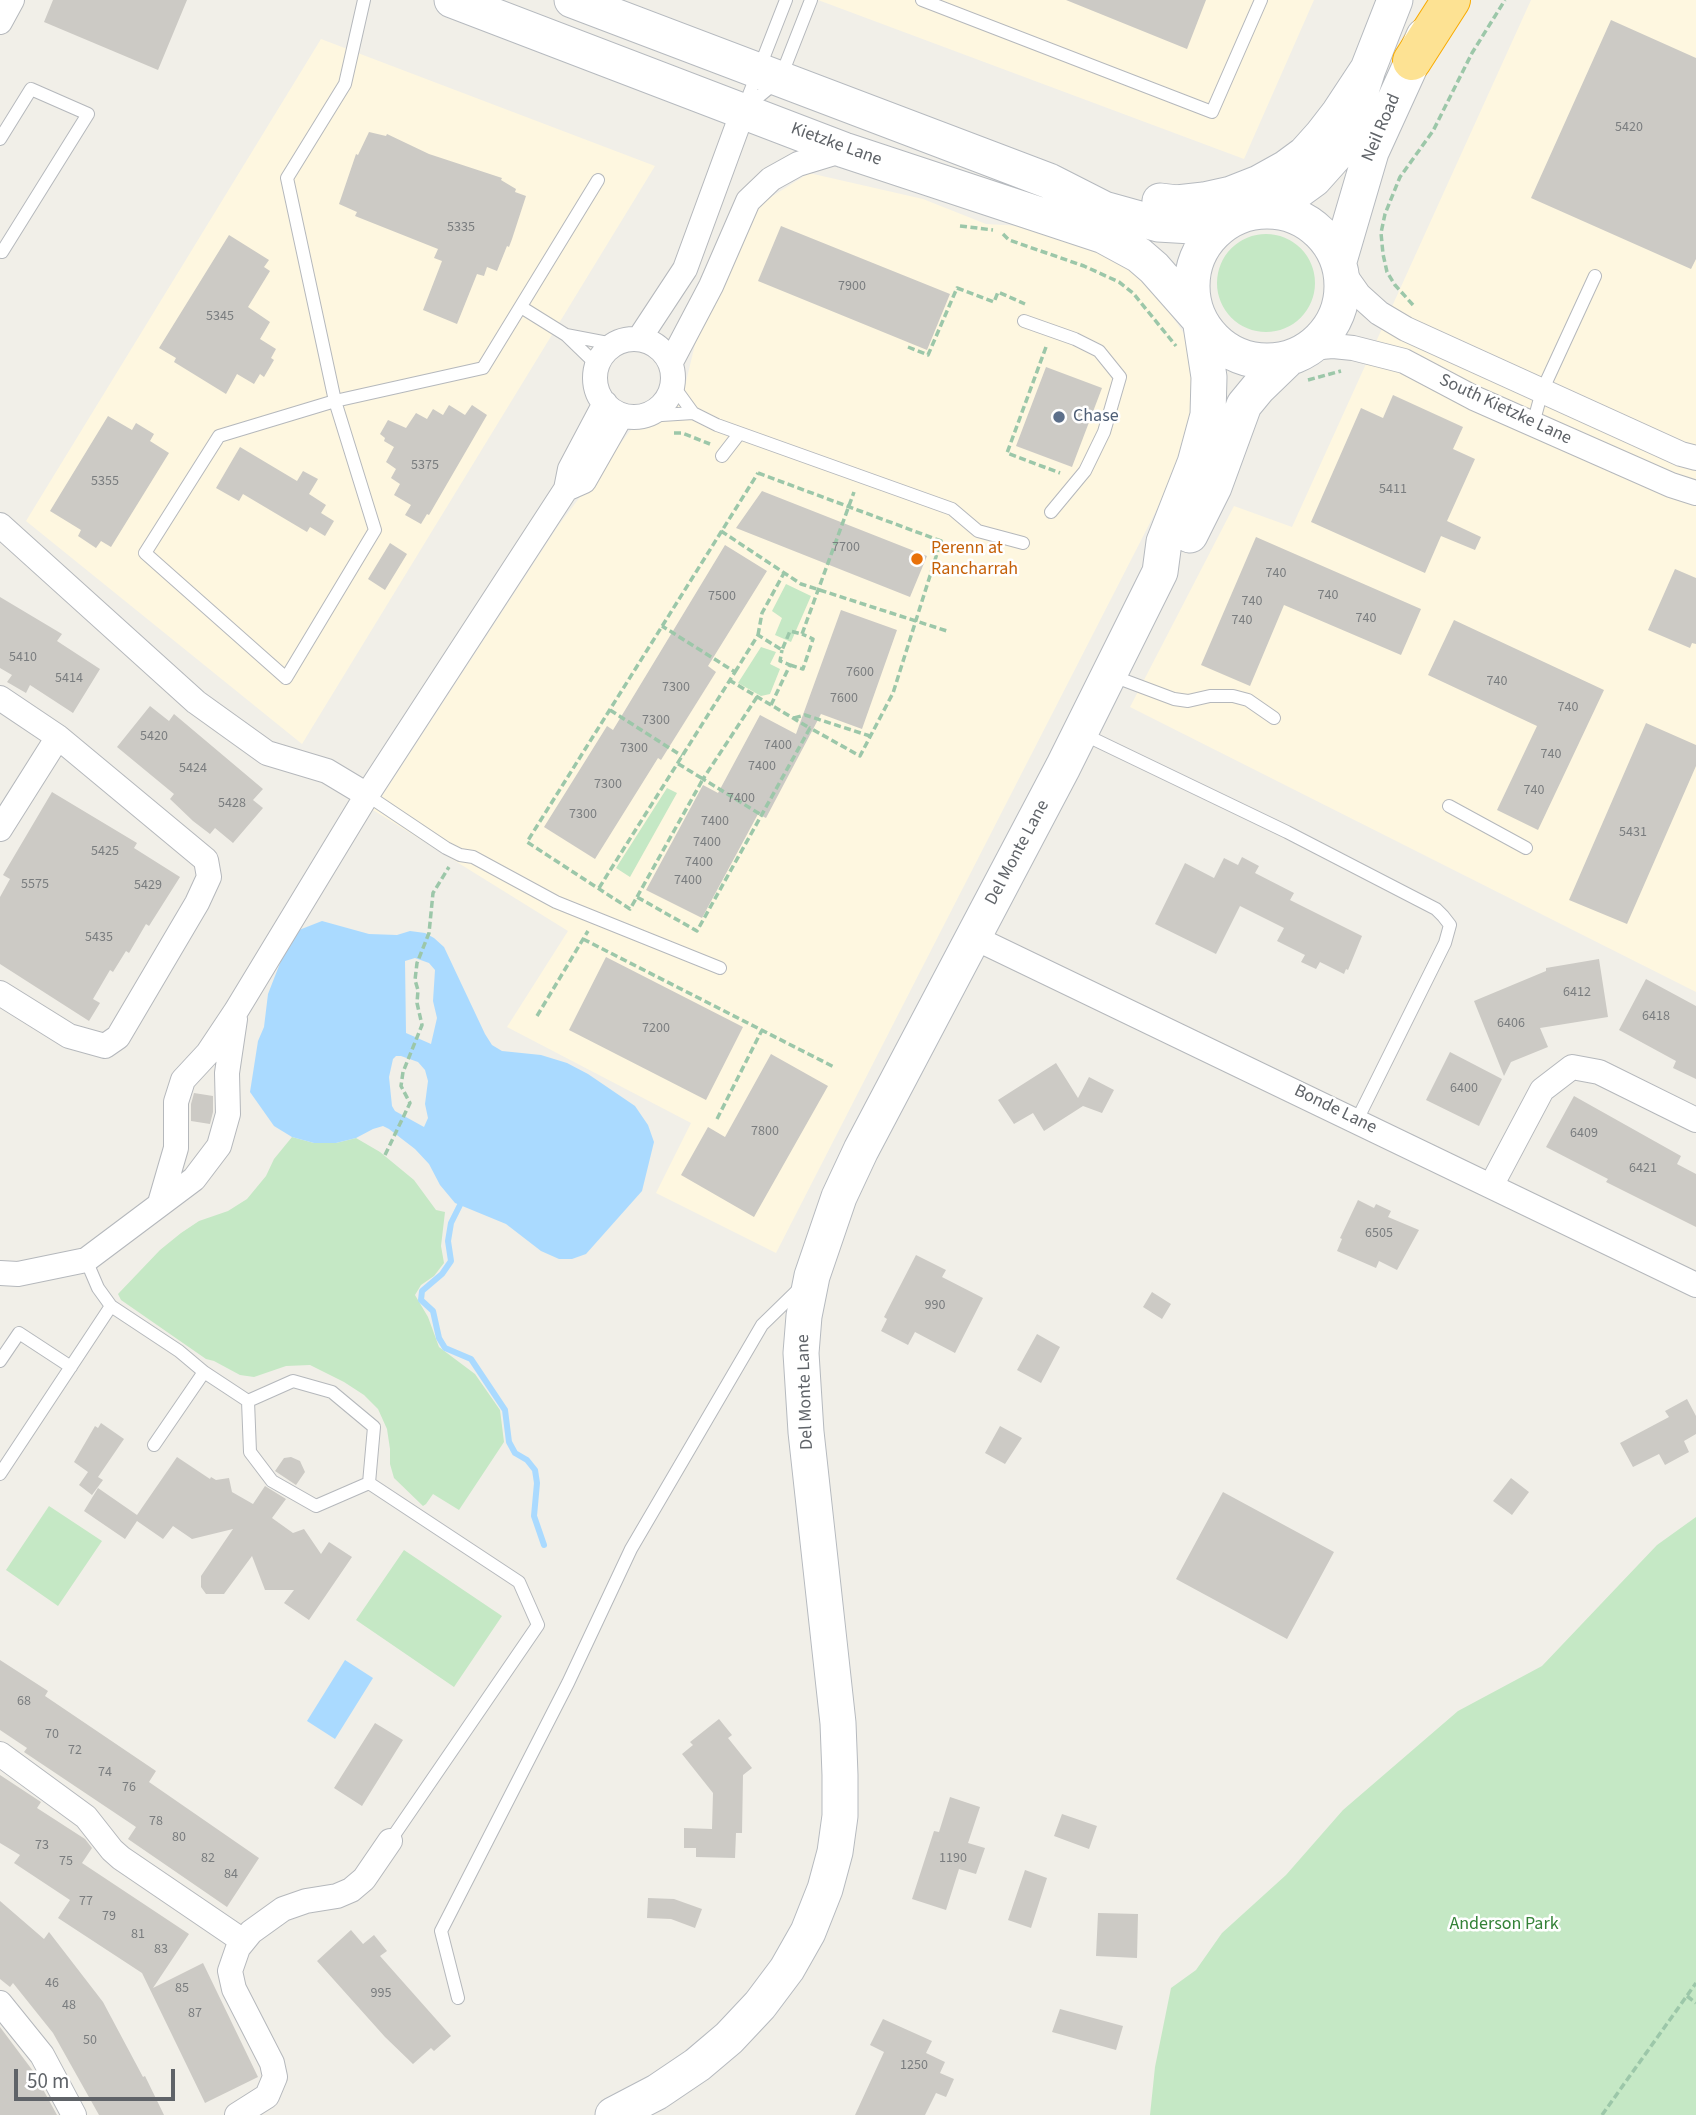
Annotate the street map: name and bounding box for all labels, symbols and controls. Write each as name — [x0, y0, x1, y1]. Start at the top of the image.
street label: Neil Road — [1358, 91, 1406, 165]
street label: Kietzke Lane — [788, 119, 884, 171]
house number: 5420 — [1615, 120, 1643, 136]
house number: 5335 — [447, 220, 475, 236]
house number: 7900 — [838, 279, 866, 295]
house number: 5345 — [206, 309, 234, 325]
street label: South Kietzke Lane — [1435, 370, 1575, 450]
place label: Chase — [1073, 406, 1119, 428]
marker: Chase — [1051, 409, 1067, 425]
house number: 5375 — [411, 458, 439, 474]
house number: 5355 — [91, 474, 119, 490]
house number: 5411 — [1379, 482, 1407, 498]
place label: Perenn at Rancharrah — [931, 538, 1018, 580]
house number: 7700 — [832, 540, 860, 556]
marker: Perenn at Rancharrah — [909, 551, 925, 567]
house number: 740 — [1266, 566, 1286, 582]
house number: 740 — [1318, 588, 1338, 604]
house number: 7500 — [708, 589, 736, 605]
house number: 740 — [1242, 594, 1262, 610]
house number: 740 — [1356, 611, 1376, 627]
house number: 740 — [1232, 613, 1252, 629]
house number: 5410 — [9, 650, 37, 666]
house number: 7600 — [846, 665, 874, 681]
house number: 5414 — [55, 671, 83, 687]
house number: 740 — [1487, 674, 1507, 690]
house number: 7300 — [662, 680, 690, 696]
house number: 7600 — [830, 691, 858, 707]
house number: 740 — [1558, 700, 1578, 716]
house number: 7300 — [642, 713, 670, 729]
house number: 5420 — [140, 729, 168, 745]
house number: 7400 — [764, 738, 792, 754]
house number: 7300 — [620, 741, 648, 757]
house number: 740 — [1541, 747, 1561, 763]
house number: 7400 — [748, 759, 776, 775]
house number: 5424 — [179, 761, 207, 777]
house number: 7300 — [594, 777, 622, 793]
house number: 740 — [1524, 783, 1544, 799]
house number: 7400 — [727, 791, 755, 807]
house number: 5428 — [218, 796, 246, 812]
street label: Del Monte Lane — [981, 797, 1055, 909]
house number: 7300 — [569, 807, 597, 823]
house number: 7400 — [701, 814, 729, 830]
house number: 5431 — [1619, 825, 1647, 841]
house number: 7400 — [693, 835, 721, 851]
house number: 5425 — [91, 844, 119, 860]
house number: 7400 — [685, 855, 713, 871]
house number: 7400 — [674, 873, 702, 889]
house number: 5575 — [21, 877, 49, 893]
house number: 5429 — [134, 878, 162, 894]
house number: 5435 — [85, 930, 113, 946]
house number: 6412 — [1563, 985, 1591, 1001]
house number: 6418 — [1642, 1009, 1670, 1025]
house number: 6406 — [1497, 1016, 1525, 1032]
house number: 7200 — [642, 1021, 670, 1037]
street label: Bonde Lane — [1290, 1081, 1380, 1139]
house number: 6400 — [1450, 1081, 1478, 1097]
house number: 7800 — [751, 1124, 779, 1140]
house number: 6409 — [1570, 1126, 1598, 1142]
house number: 6421 — [1629, 1161, 1657, 1177]
house number: 6505 — [1365, 1226, 1393, 1242]
house number: 990 — [925, 1298, 945, 1314]
street label: Del Monte Lane — [793, 1334, 819, 1450]
house number: 68 — [17, 1694, 31, 1710]
house number: 70 — [45, 1727, 59, 1743]
house number: 72 — [68, 1743, 82, 1759]
house number: 74 — [98, 1765, 112, 1781]
house number: 76 — [122, 1780, 136, 1796]
house number: 78 — [149, 1814, 163, 1830]
house number: 80 — [172, 1830, 186, 1846]
house number: 73 — [35, 1838, 49, 1854]
house number: 82 — [201, 1851, 215, 1867]
house number: 1190 — [939, 1851, 967, 1867]
house number: 75 — [59, 1854, 73, 1870]
house number: 84 — [224, 1867, 238, 1883]
house number: 77 — [79, 1894, 93, 1910]
house number: 79 — [102, 1909, 116, 1925]
park label: Anderson Park — [1449, 1914, 1559, 1936]
house number: 81 — [131, 1927, 145, 1943]
house number: 83 — [154, 1942, 168, 1958]
house number: 46 — [45, 1976, 59, 1992]
house number: 85 — [175, 1981, 189, 1997]
house number: 995 — [371, 1986, 391, 2002]
house number: 48 — [62, 1998, 76, 2014]
house number: 87 — [188, 2006, 202, 2022]
house number: 50 — [83, 2033, 97, 2049]
scale bar — [18, 2056, 178, 2100]
house number: 1250 — [900, 2058, 928, 2074]
text: 50 m — [27, 2066, 69, 2096]

